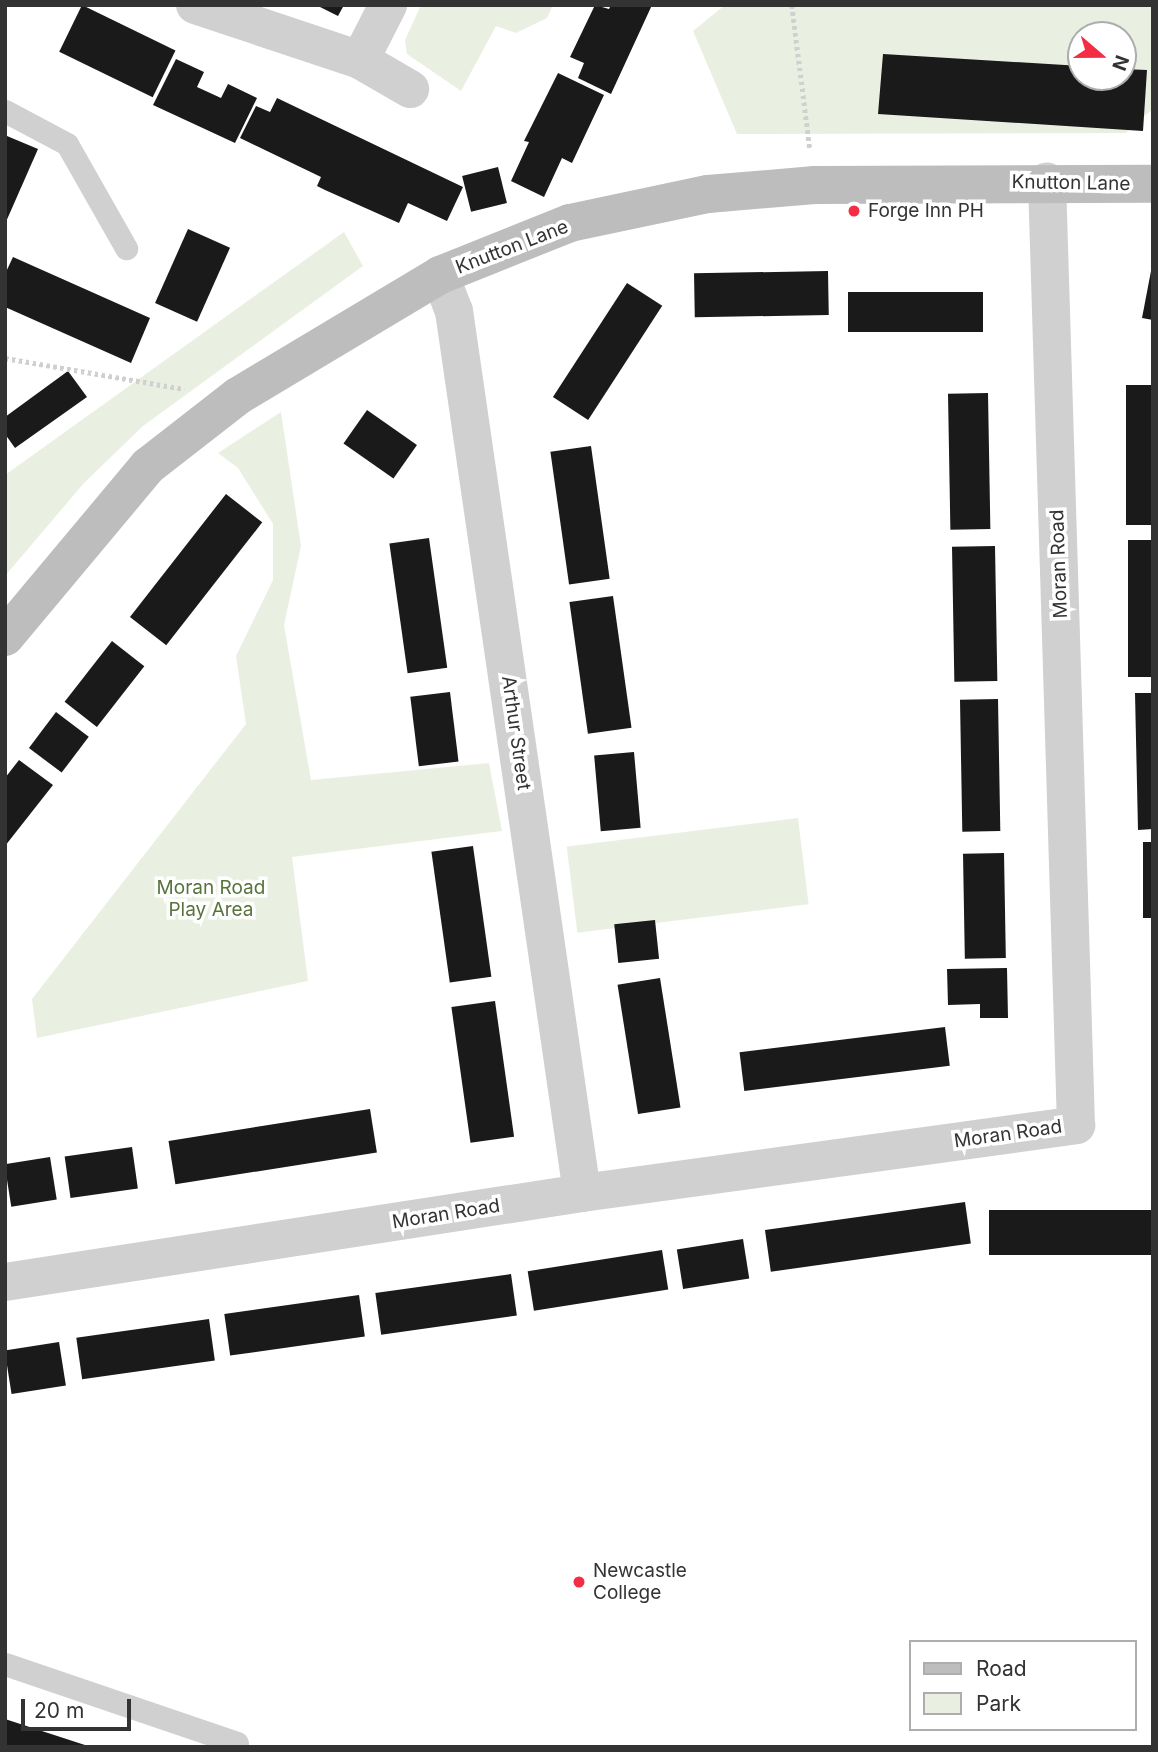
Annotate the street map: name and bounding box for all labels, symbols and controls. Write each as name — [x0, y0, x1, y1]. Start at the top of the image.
north arrow — [1067, 21, 1137, 91]
text: N — [1107, 52, 1134, 73]
street label: Knutton Lane — [1011, 171, 1131, 195]
place label: Forge Inn PH — [868, 200, 984, 222]
marker: Forge Inn PH — [846, 203, 862, 219]
street label: Knutton Lane — [453, 215, 571, 279]
street label: Moran Road — [1046, 509, 1072, 619]
street label: Arthur Street — [497, 674, 535, 792]
park label: Moran Road Play Area — [157, 877, 265, 921]
street label: Moran Road — [953, 1115, 1063, 1153]
street label: Moran Road — [390, 1194, 502, 1234]
place label: Newcastle College — [593, 1560, 687, 1604]
marker: Newcastle College — [571, 1574, 587, 1590]
legend — [909, 1640, 1137, 1731]
text: Road — [976, 1656, 1027, 1681]
scale bar — [24, 1686, 135, 1730]
text: Park — [976, 1691, 1021, 1716]
text: 20 m — [34, 1698, 84, 1723]

